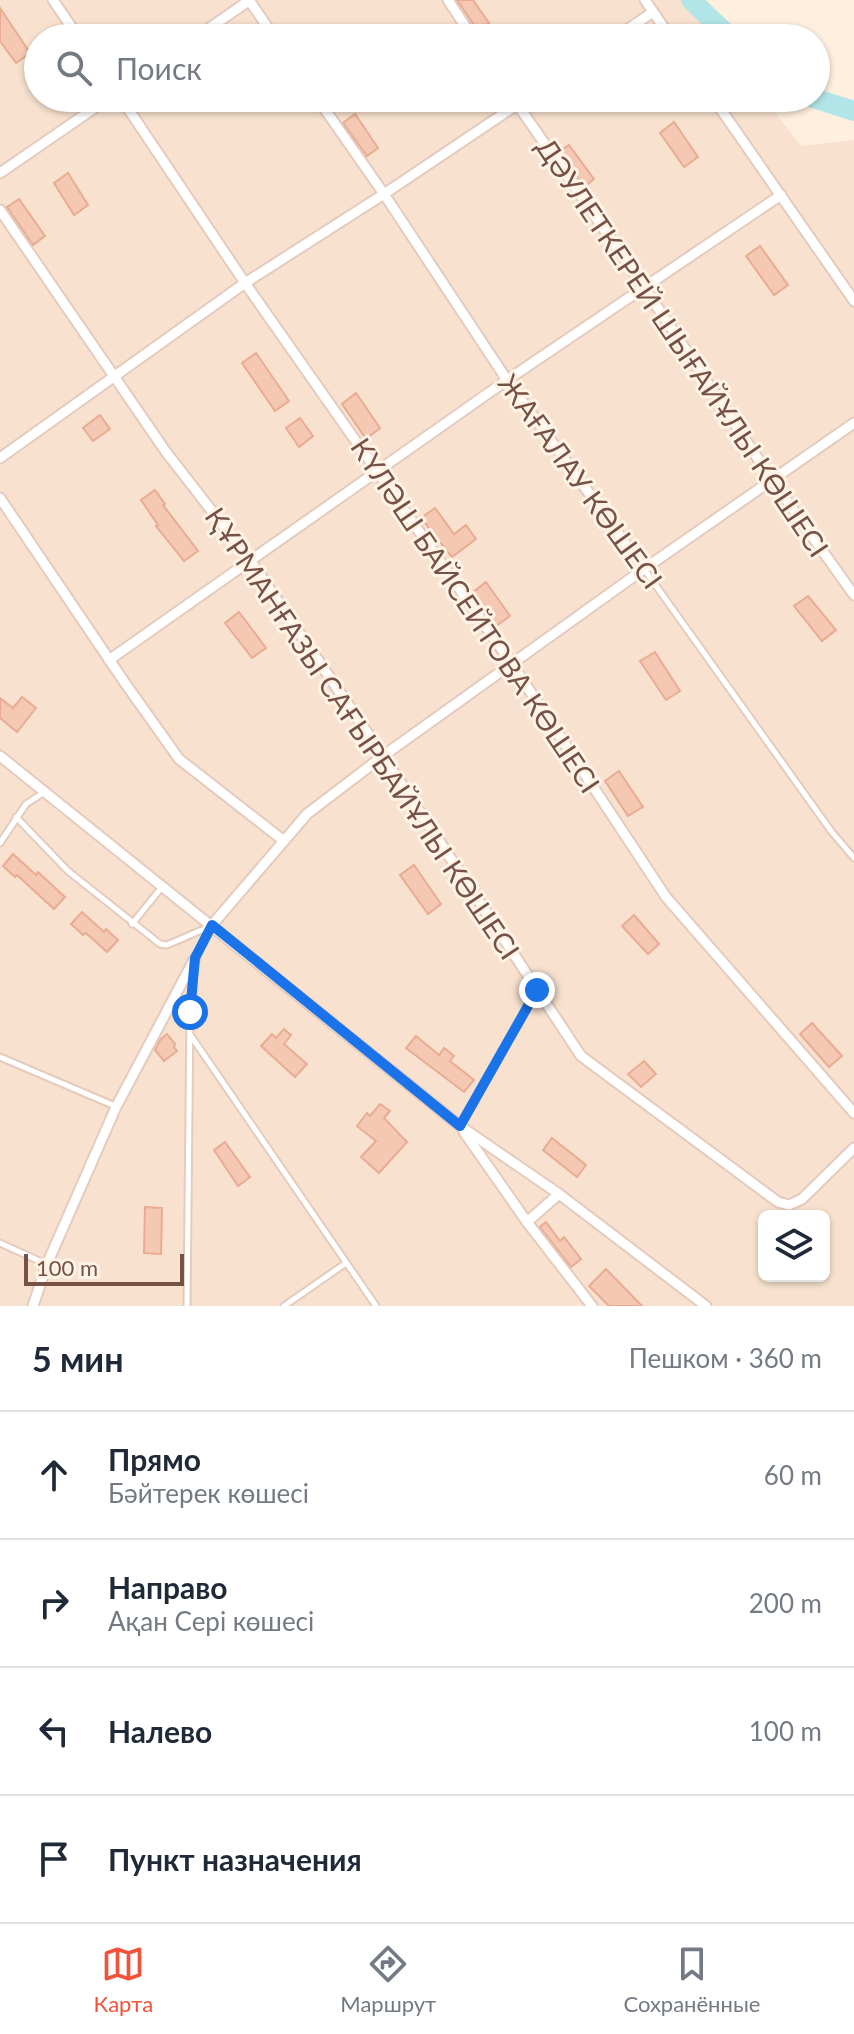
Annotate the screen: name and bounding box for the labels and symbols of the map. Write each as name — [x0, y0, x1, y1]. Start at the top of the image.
street label: ДӘУЛЕТКЕРЕЙ ШЫҒАЙҰЛЫ КӨШЕСІ — [530, 131, 836, 563]
street label: ЖАҒАЛАУ КӨШЕСІ — [492, 367, 670, 595]
street label: КҮЛӘШ БАЙСЕЙТОВА КӨШЕСІ — [344, 431, 608, 799]
street label: ҚҰРМАНҒАЗЫ САҒЫРБАЙҰЛЫ КӨШЕСІ — [199, 501, 527, 965]
route end — [519, 972, 555, 1008]
route start — [172, 994, 208, 1030]
scale bar — [24, 1250, 184, 1286]

